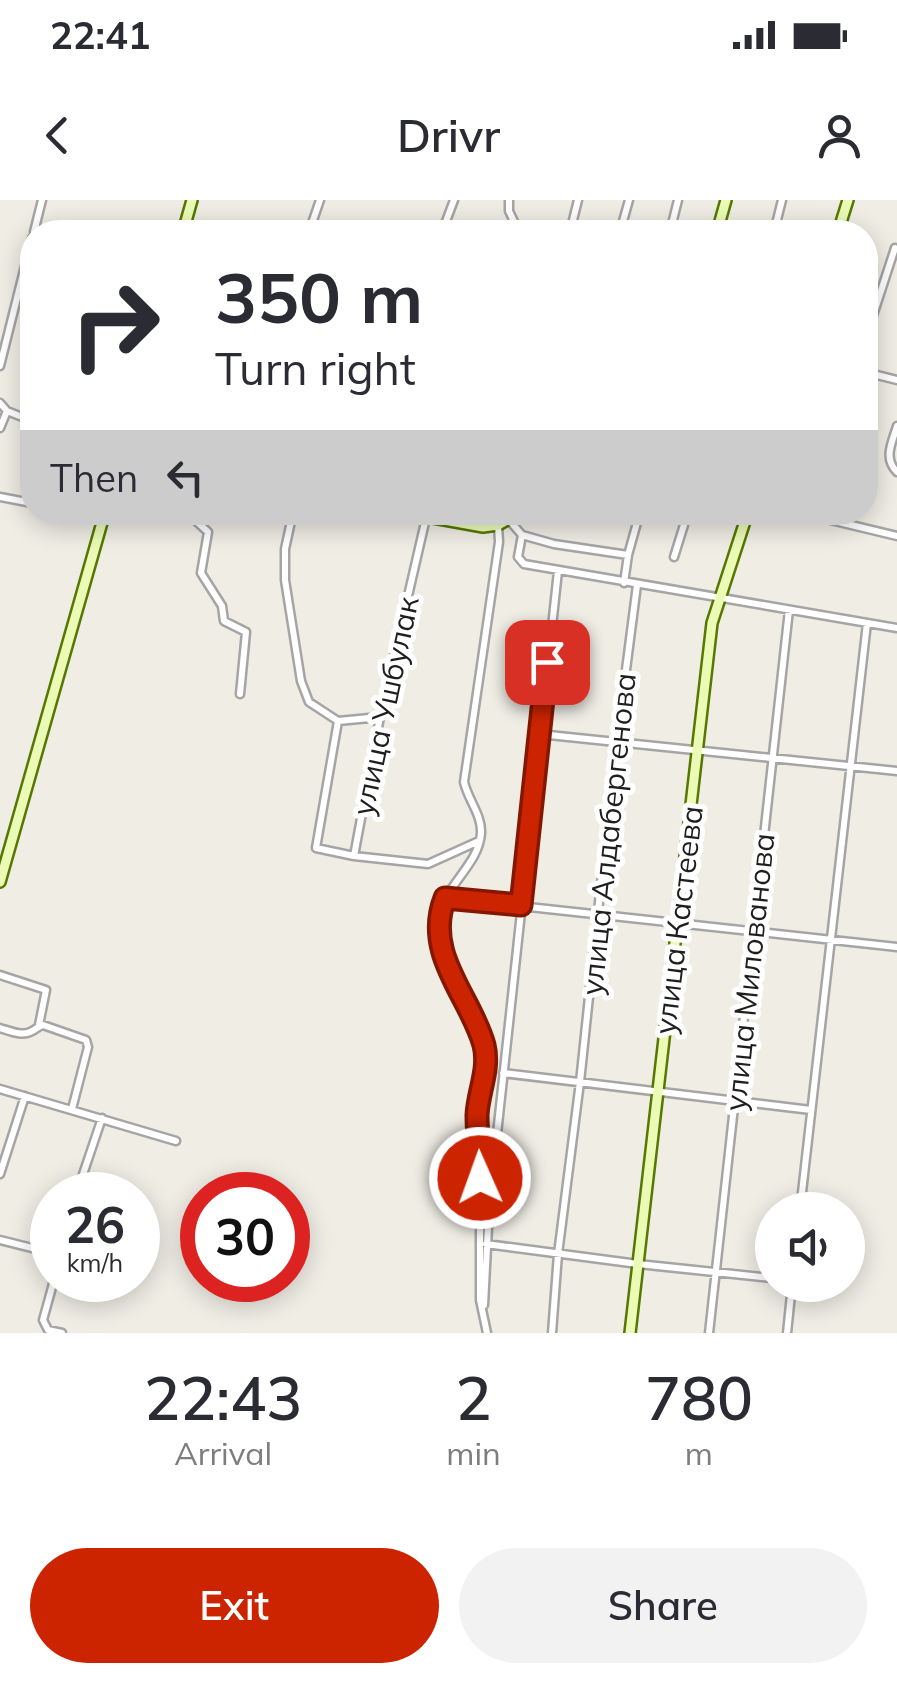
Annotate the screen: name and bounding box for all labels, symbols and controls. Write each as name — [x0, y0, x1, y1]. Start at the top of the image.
text: 22:41 — [50, 11, 151, 59]
text: Drivr — [397, 107, 500, 163]
icon: back — [30, 108, 85, 163]
icon: person — [812, 108, 867, 163]
text: 350 m — [215, 253, 423, 341]
icon: right — [50, 260, 180, 390]
text: Turn right — [215, 340, 416, 396]
icon: left — [158, 450, 213, 505]
text: Then — [50, 454, 138, 502]
street label: улица Ушбулак — [343, 592, 427, 819]
pin — [505, 620, 590, 705]
icon: arrive — [520, 635, 575, 690]
street label: улица Алдабергенова — [572, 671, 644, 997]
street label: улица Кастеева — [645, 803, 711, 1037]
street label: улица Милованова — [716, 831, 782, 1113]
position arrow — [428, 1126, 532, 1230]
speed limit sign: 30 — [180, 1172, 310, 1302]
map controls — [755, 1192, 865, 1302]
button: sound — [755, 1192, 865, 1302]
text: 26 — [65, 1193, 125, 1256]
text: km/h — [67, 1247, 123, 1278]
text: 22:43 — [144, 1360, 302, 1435]
text: 2 — [456, 1360, 492, 1435]
text: 780 — [645, 1360, 753, 1435]
text: Arrival — [174, 1433, 272, 1473]
text: min — [446, 1433, 501, 1473]
text: m — [685, 1433, 713, 1473]
button: Exit — [30, 1548, 439, 1663]
button: Share — [459, 1548, 867, 1663]

